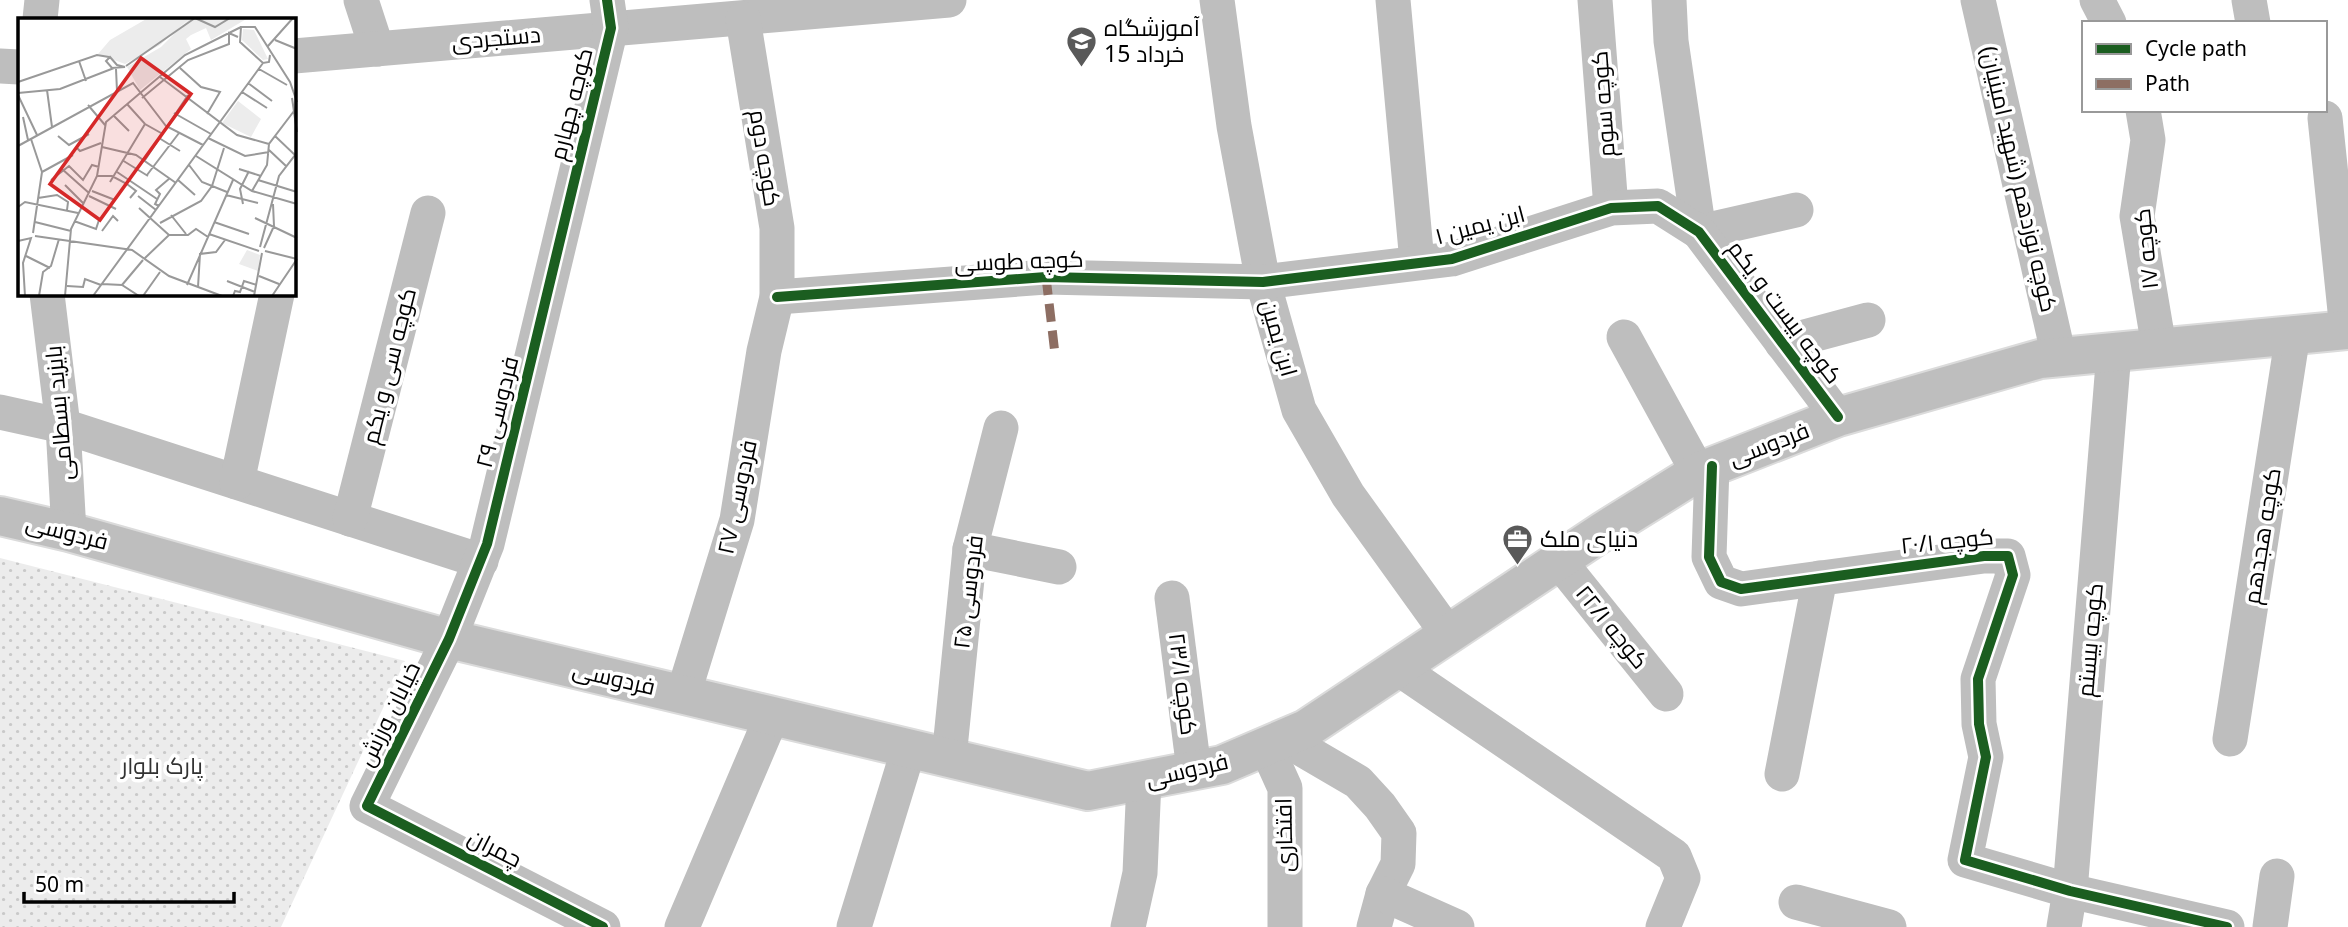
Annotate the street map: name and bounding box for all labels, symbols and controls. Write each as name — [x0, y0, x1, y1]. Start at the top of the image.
place label: آموزشگاه 15 خرداد — [1104, 11, 1200, 69]
street label: دستجردی — [450, 17, 542, 57]
inset map — [18, 18, 296, 296]
legend — [2082, 21, 2327, 112]
school or university icon: آموزشگاه 15 خرداد — [1064, 24, 1098, 68]
text: Cycle path — [2145, 34, 2247, 62]
street label: کوچه نوزدهم (شهید امینیان) — [1973, 43, 2066, 315]
street label: کوچه چهارم — [541, 44, 600, 164]
street label: کوچه سوم — [1582, 50, 1623, 158]
text: Path — [2145, 69, 2190, 97]
street label: کوچه دوم — [742, 107, 789, 209]
street label: ابن یمین ۱ — [1431, 197, 1528, 251]
street label: ۱۷ کوچه — [2125, 207, 2165, 291]
street label: کوچه بیست و یکم — [1720, 233, 1850, 390]
street label: کوچه طوسی — [954, 242, 1084, 278]
street label: کوچه سی و یکم — [353, 284, 424, 447]
street label: ابن یمین — [1254, 295, 1306, 380]
street label: بایزید بسطامی — [36, 344, 80, 482]
street label: فردوسی ۲۹ — [467, 353, 525, 471]
street label: فردوسی — [1724, 413, 1814, 473]
street label: فردوسی ۲۷ — [708, 437, 764, 557]
street label: کوچه هجدهم — [2234, 465, 2289, 606]
street label: فردوسی — [23, 505, 112, 557]
street label: کوچه ۲۰/۱ — [1899, 519, 1995, 561]
office icon: دنیای ملک — [1500, 522, 1534, 566]
place label: دنیای ملک — [1540, 522, 1638, 554]
street label: فردوسی ۲۵ — [944, 533, 990, 651]
street label: کوچه ۲۲/۱ — [1569, 578, 1657, 675]
street label: کوچه بیستم — [2068, 582, 2111, 698]
street label: کوچه ۲۳/۱ — [1162, 631, 1206, 737]
street label: فردوسی — [570, 652, 659, 702]
street label: خیابان ورزش — [349, 656, 427, 771]
street label: فردوسی — [1142, 744, 1231, 794]
park label: پارک بلوار — [119, 749, 203, 781]
street label: افتخاری — [1266, 798, 1300, 872]
street label: چمران — [463, 820, 528, 874]
scale bar — [24, 860, 234, 904]
text: 50 m — [35, 870, 84, 898]

